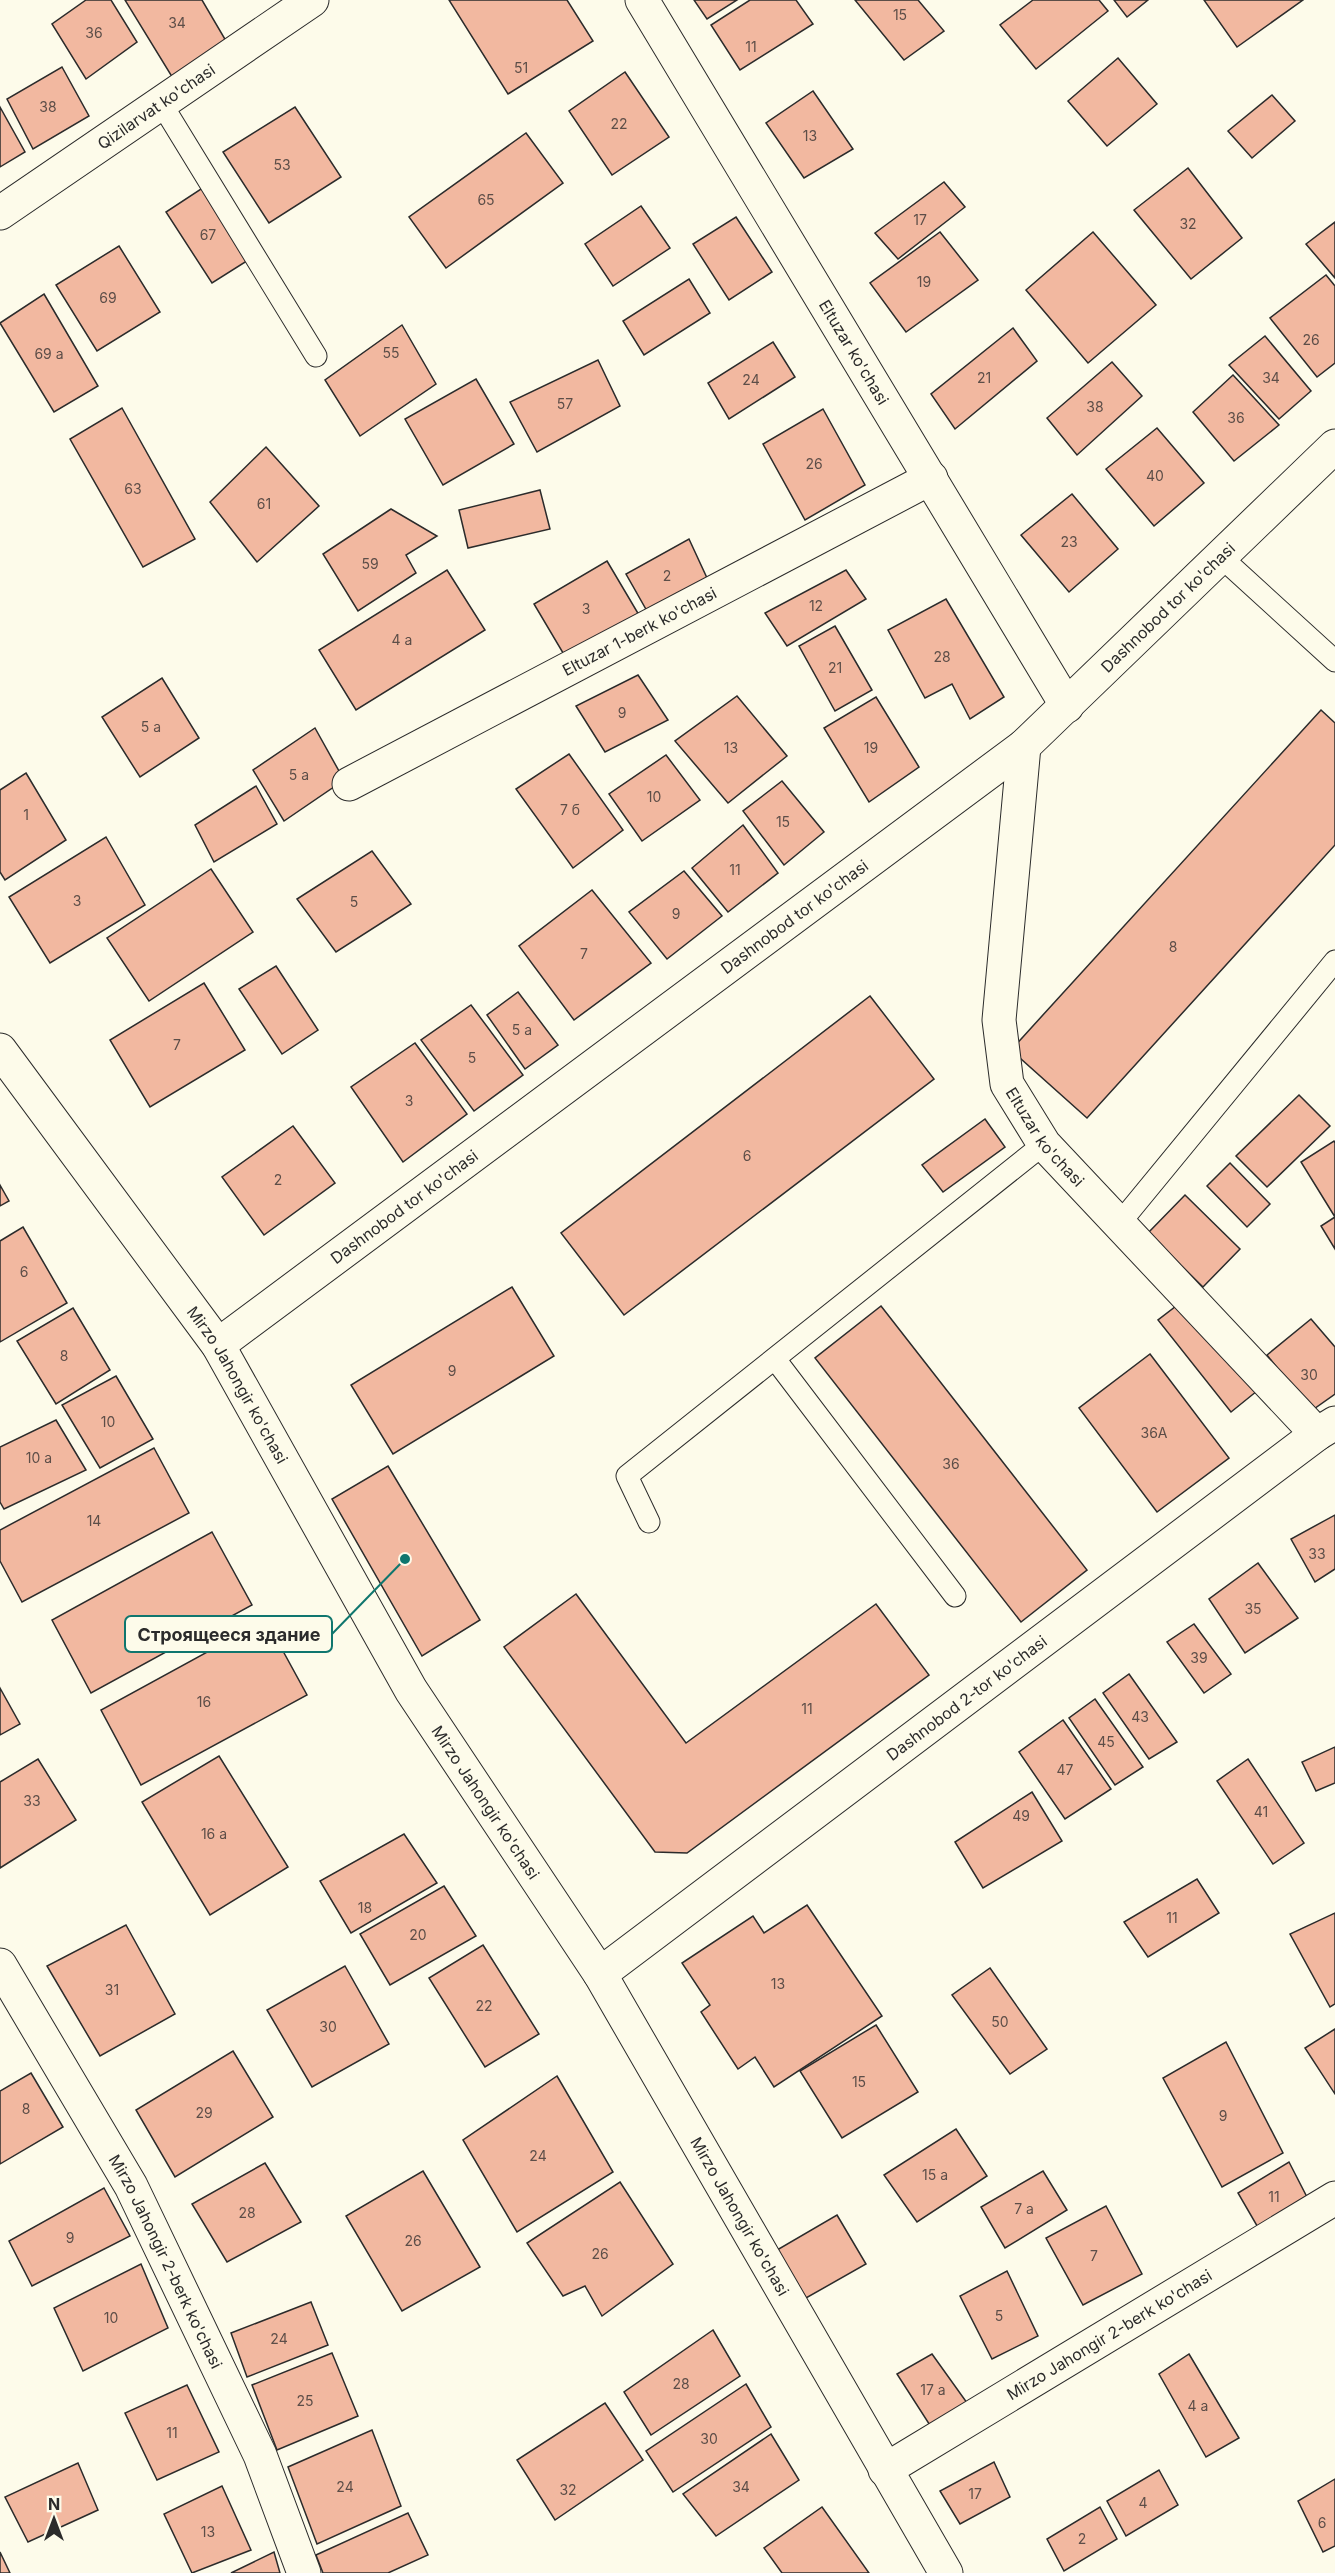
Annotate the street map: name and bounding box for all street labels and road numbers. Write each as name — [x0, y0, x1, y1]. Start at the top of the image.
street label: Qizilarvat ko'chasi — [94, 59, 219, 154]
street label: Eltuzar ko'chasi — [815, 296, 893, 408]
street label: Dashnobod tor ko'chasi — [1097, 538, 1239, 677]
street label: Eltuzar 1-berk ko'chasi — [559, 583, 720, 680]
street label: Dashnobod tor ko'chasi — [717, 855, 872, 978]
street label: Eltuzar ko'chasi — [1002, 1084, 1089, 1190]
street label: Dashnobod tor ko'chasi — [327, 1145, 482, 1268]
street label: Mirzo Jahongir ko'chasi — [183, 1302, 292, 1467]
street label: Dashnobod 2-tor ko'chasi — [882, 1631, 1051, 1765]
street label: Mirzo Jahongir ko'chasi — [427, 1722, 544, 1883]
street label: Mirzo Jahongir ko'chasi — [686, 2133, 794, 2299]
street label: Mirzo Jahongir 2-berk ko'chasi — [105, 2151, 227, 2372]
street label: Mirzo Jahongir 2-berk ko'chasi — [1003, 2265, 1215, 2404]

